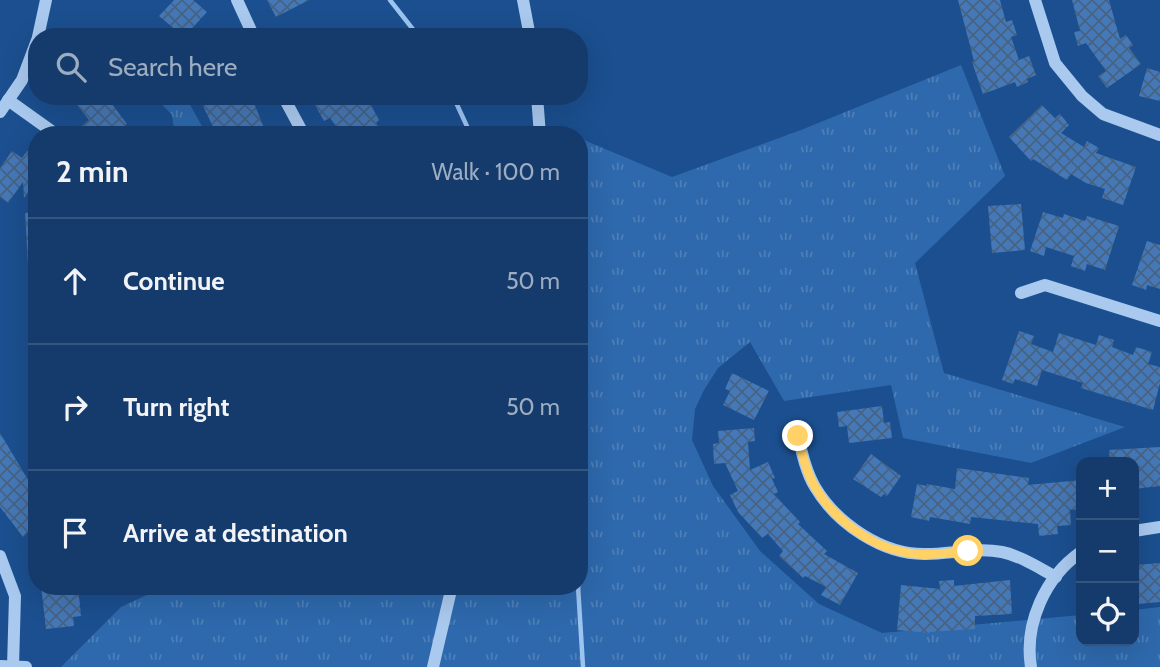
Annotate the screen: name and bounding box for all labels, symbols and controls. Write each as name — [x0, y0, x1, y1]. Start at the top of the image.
search box — [28, 28, 588, 105]
icon: search — [52, 48, 90, 86]
text: Search here — [108, 51, 237, 83]
text: 2 min — [56, 153, 128, 190]
text: Walk · 100 m — [432, 158, 560, 186]
icon: ahead — [56, 262, 94, 300]
text: Continue — [123, 265, 225, 297]
text: 50 m — [506, 267, 560, 295]
icon: right — [56, 388, 94, 426]
text: Turn right — [123, 391, 229, 423]
text: 50 m — [506, 393, 560, 421]
route end — [782, 420, 813, 451]
map controls — [1076, 457, 1139, 646]
button: + — [1076, 457, 1139, 520]
icon: arrive — [56, 514, 94, 552]
text: Arrive at destination — [123, 517, 348, 549]
button: − — [1076, 520, 1139, 583]
route start — [952, 535, 983, 566]
button: locate — [1076, 583, 1139, 646]

